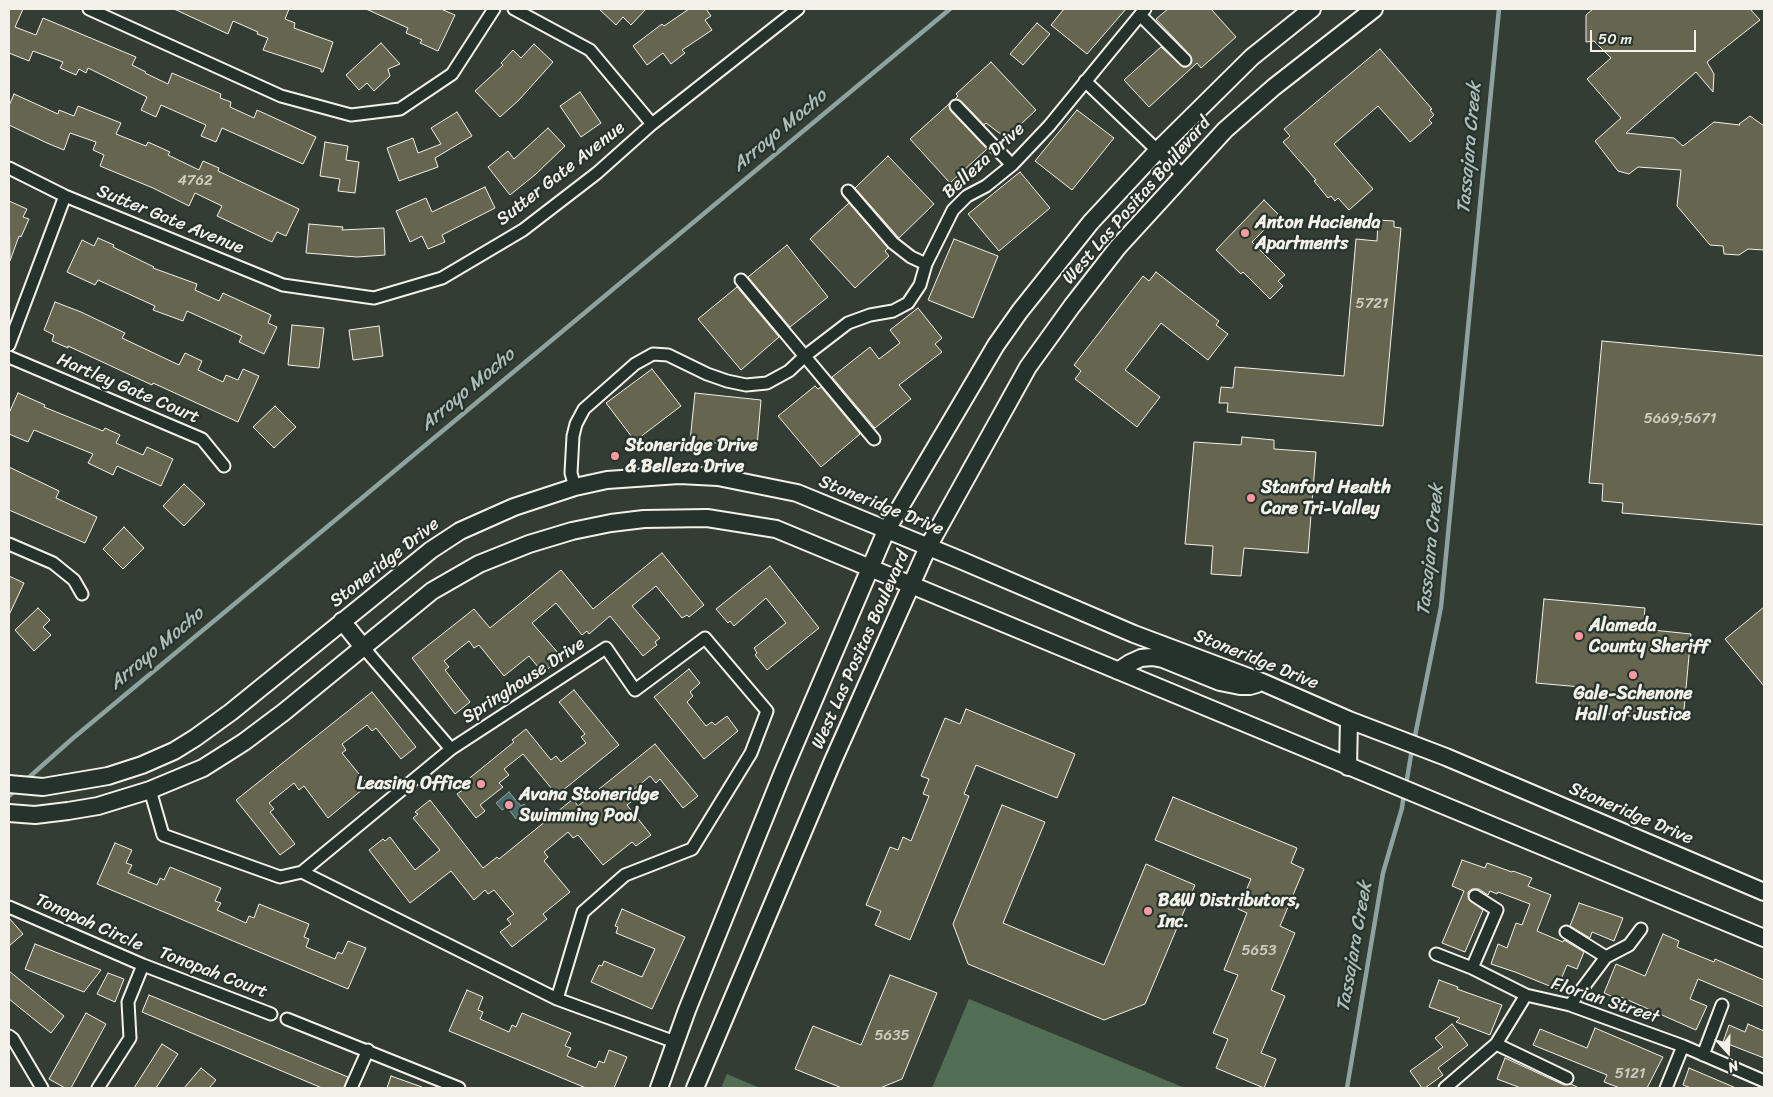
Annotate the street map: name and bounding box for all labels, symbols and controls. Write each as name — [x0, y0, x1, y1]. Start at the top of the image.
scale bar — [1593, 20, 1699, 52]
text: 50 m — [1598, 26, 1632, 52]
water label: Tassajara Creek — [1453, 81, 1487, 215]
water label: Arroyo Mocho — [728, 85, 832, 177]
street label: West Las Positas Boulevard — [1058, 113, 1216, 289]
street label: Sutter Gate Avenue — [493, 117, 629, 231]
street label: Belleza Drive — [938, 118, 1030, 204]
house number: 4762 — [177, 172, 213, 190]
street label: Sutter Gate Avenue — [93, 181, 247, 259]
place label: Anton Hacienda Apartments — [1255, 212, 1381, 254]
marker: Anton Hacienda Apartments — [1239, 227, 1251, 239]
house number: 5721 — [1356, 295, 1388, 313]
water label: Arroyo Mocho — [416, 344, 520, 436]
street label: Hartley Gate Court — [53, 349, 203, 429]
house number: 5669;5671 — [1644, 410, 1716, 428]
place label: Stoneridge Drive & Belleza Drive — [625, 435, 758, 478]
marker: Stoneridge Drive & Belleza Drive — [609, 450, 621, 462]
street label: Stoneridge Drive — [815, 471, 947, 541]
place label: Stanford Health Care Tri-Valley — [1261, 477, 1391, 520]
water label: Tassajara Creek — [1413, 483, 1449, 617]
marker: Stanford Health Care Tri-Valley — [1245, 492, 1257, 504]
street label: Stoneridge Drive — [326, 514, 444, 612]
street label: West Las Positas Boulevard — [807, 548, 915, 752]
water label: Arroyo Mocho — [105, 603, 209, 695]
place label: Alameda County Sheriff — [1589, 615, 1709, 658]
street label: Stoneridge Drive — [1190, 625, 1322, 695]
marker: Alameda County Sheriff — [1573, 630, 1585, 642]
street label: Springhouse Drive — [458, 633, 590, 729]
marker: Gale-Schenone Hall of Justice — [1627, 669, 1639, 681]
place label: Gale-Schenone Hall of Justice — [1573, 683, 1693, 726]
place label: Leasing Office — [357, 773, 471, 795]
marker: Leasing Office — [475, 778, 487, 790]
street label: Stoneridge Drive — [1566, 778, 1696, 850]
place label: Avana Stoneridge Swimming Pool — [519, 784, 659, 826]
marker: Avana Stoneridge Swimming Pool — [503, 799, 515, 811]
water label: Tassajara Creek — [1332, 880, 1378, 1014]
street label: Tonopah Circle — [32, 890, 146, 956]
place label: B&W Distributors, Inc. — [1158, 890, 1301, 932]
marker: B&W Distributors, Inc. — [1142, 905, 1154, 917]
street label: Tonopah Court — [156, 942, 270, 1004]
house number: 5653 — [1241, 942, 1277, 960]
street label: Florian Street — [1548, 973, 1662, 1029]
house number: 5635 — [874, 1027, 910, 1045]
north arrow — [1703, 1027, 1753, 1077]
text: N — [1724, 1053, 1742, 1080]
house number: 5121 — [1615, 1065, 1645, 1083]

